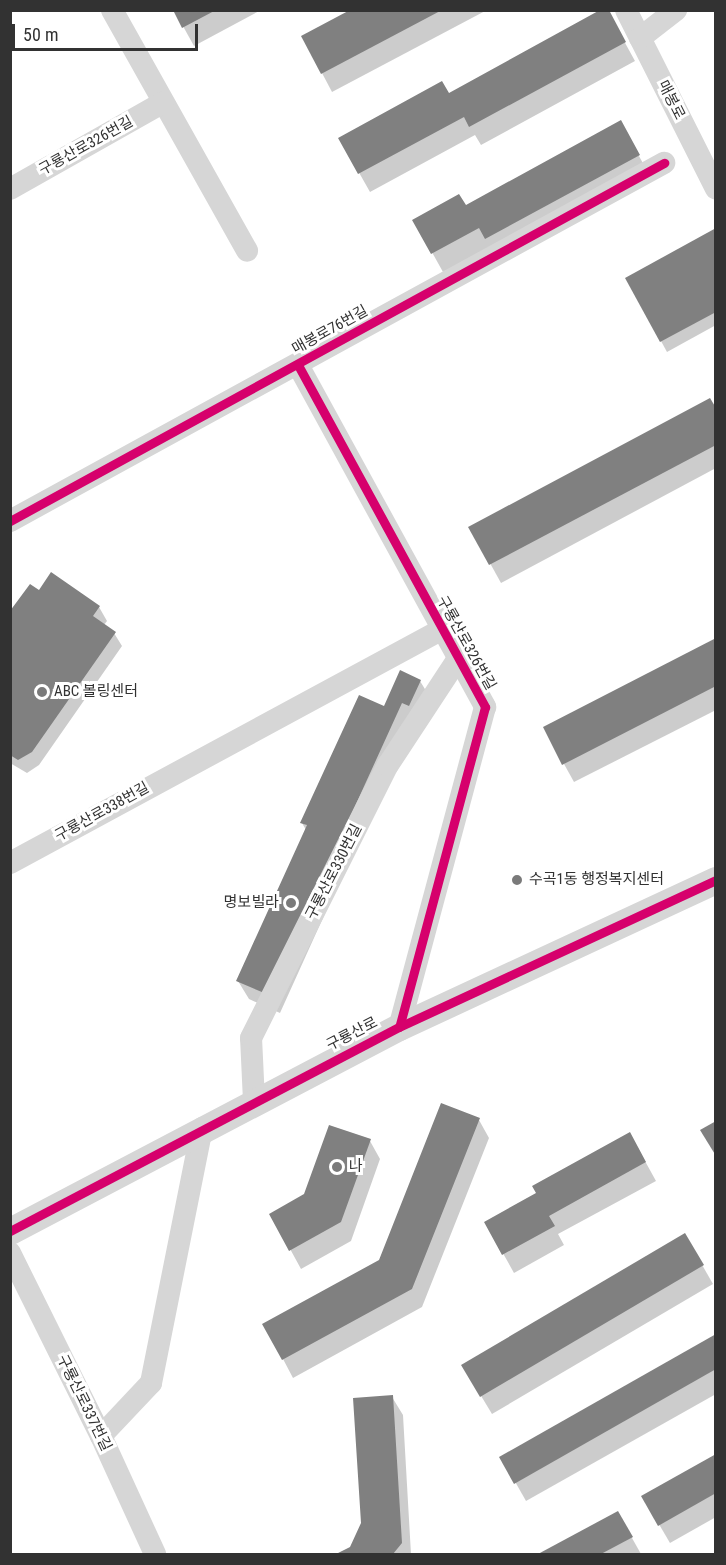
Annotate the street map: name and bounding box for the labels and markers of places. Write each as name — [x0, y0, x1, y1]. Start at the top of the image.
place label: ABC 볼링센터 — [54, 683, 138, 701]
marker: ABC 볼링센터 — [35, 685, 49, 699]
place label: 수곡1동 행정복지센터 — [529, 871, 664, 889]
marker: 수곡1동 행정복지센터 — [510, 873, 524, 887]
place label: 명보빌라 — [224, 894, 279, 912]
marker: 명보빌라 — [284, 896, 298, 910]
place label: 나 — [349, 1158, 363, 1176]
marker: 나 — [330, 1160, 344, 1174]

